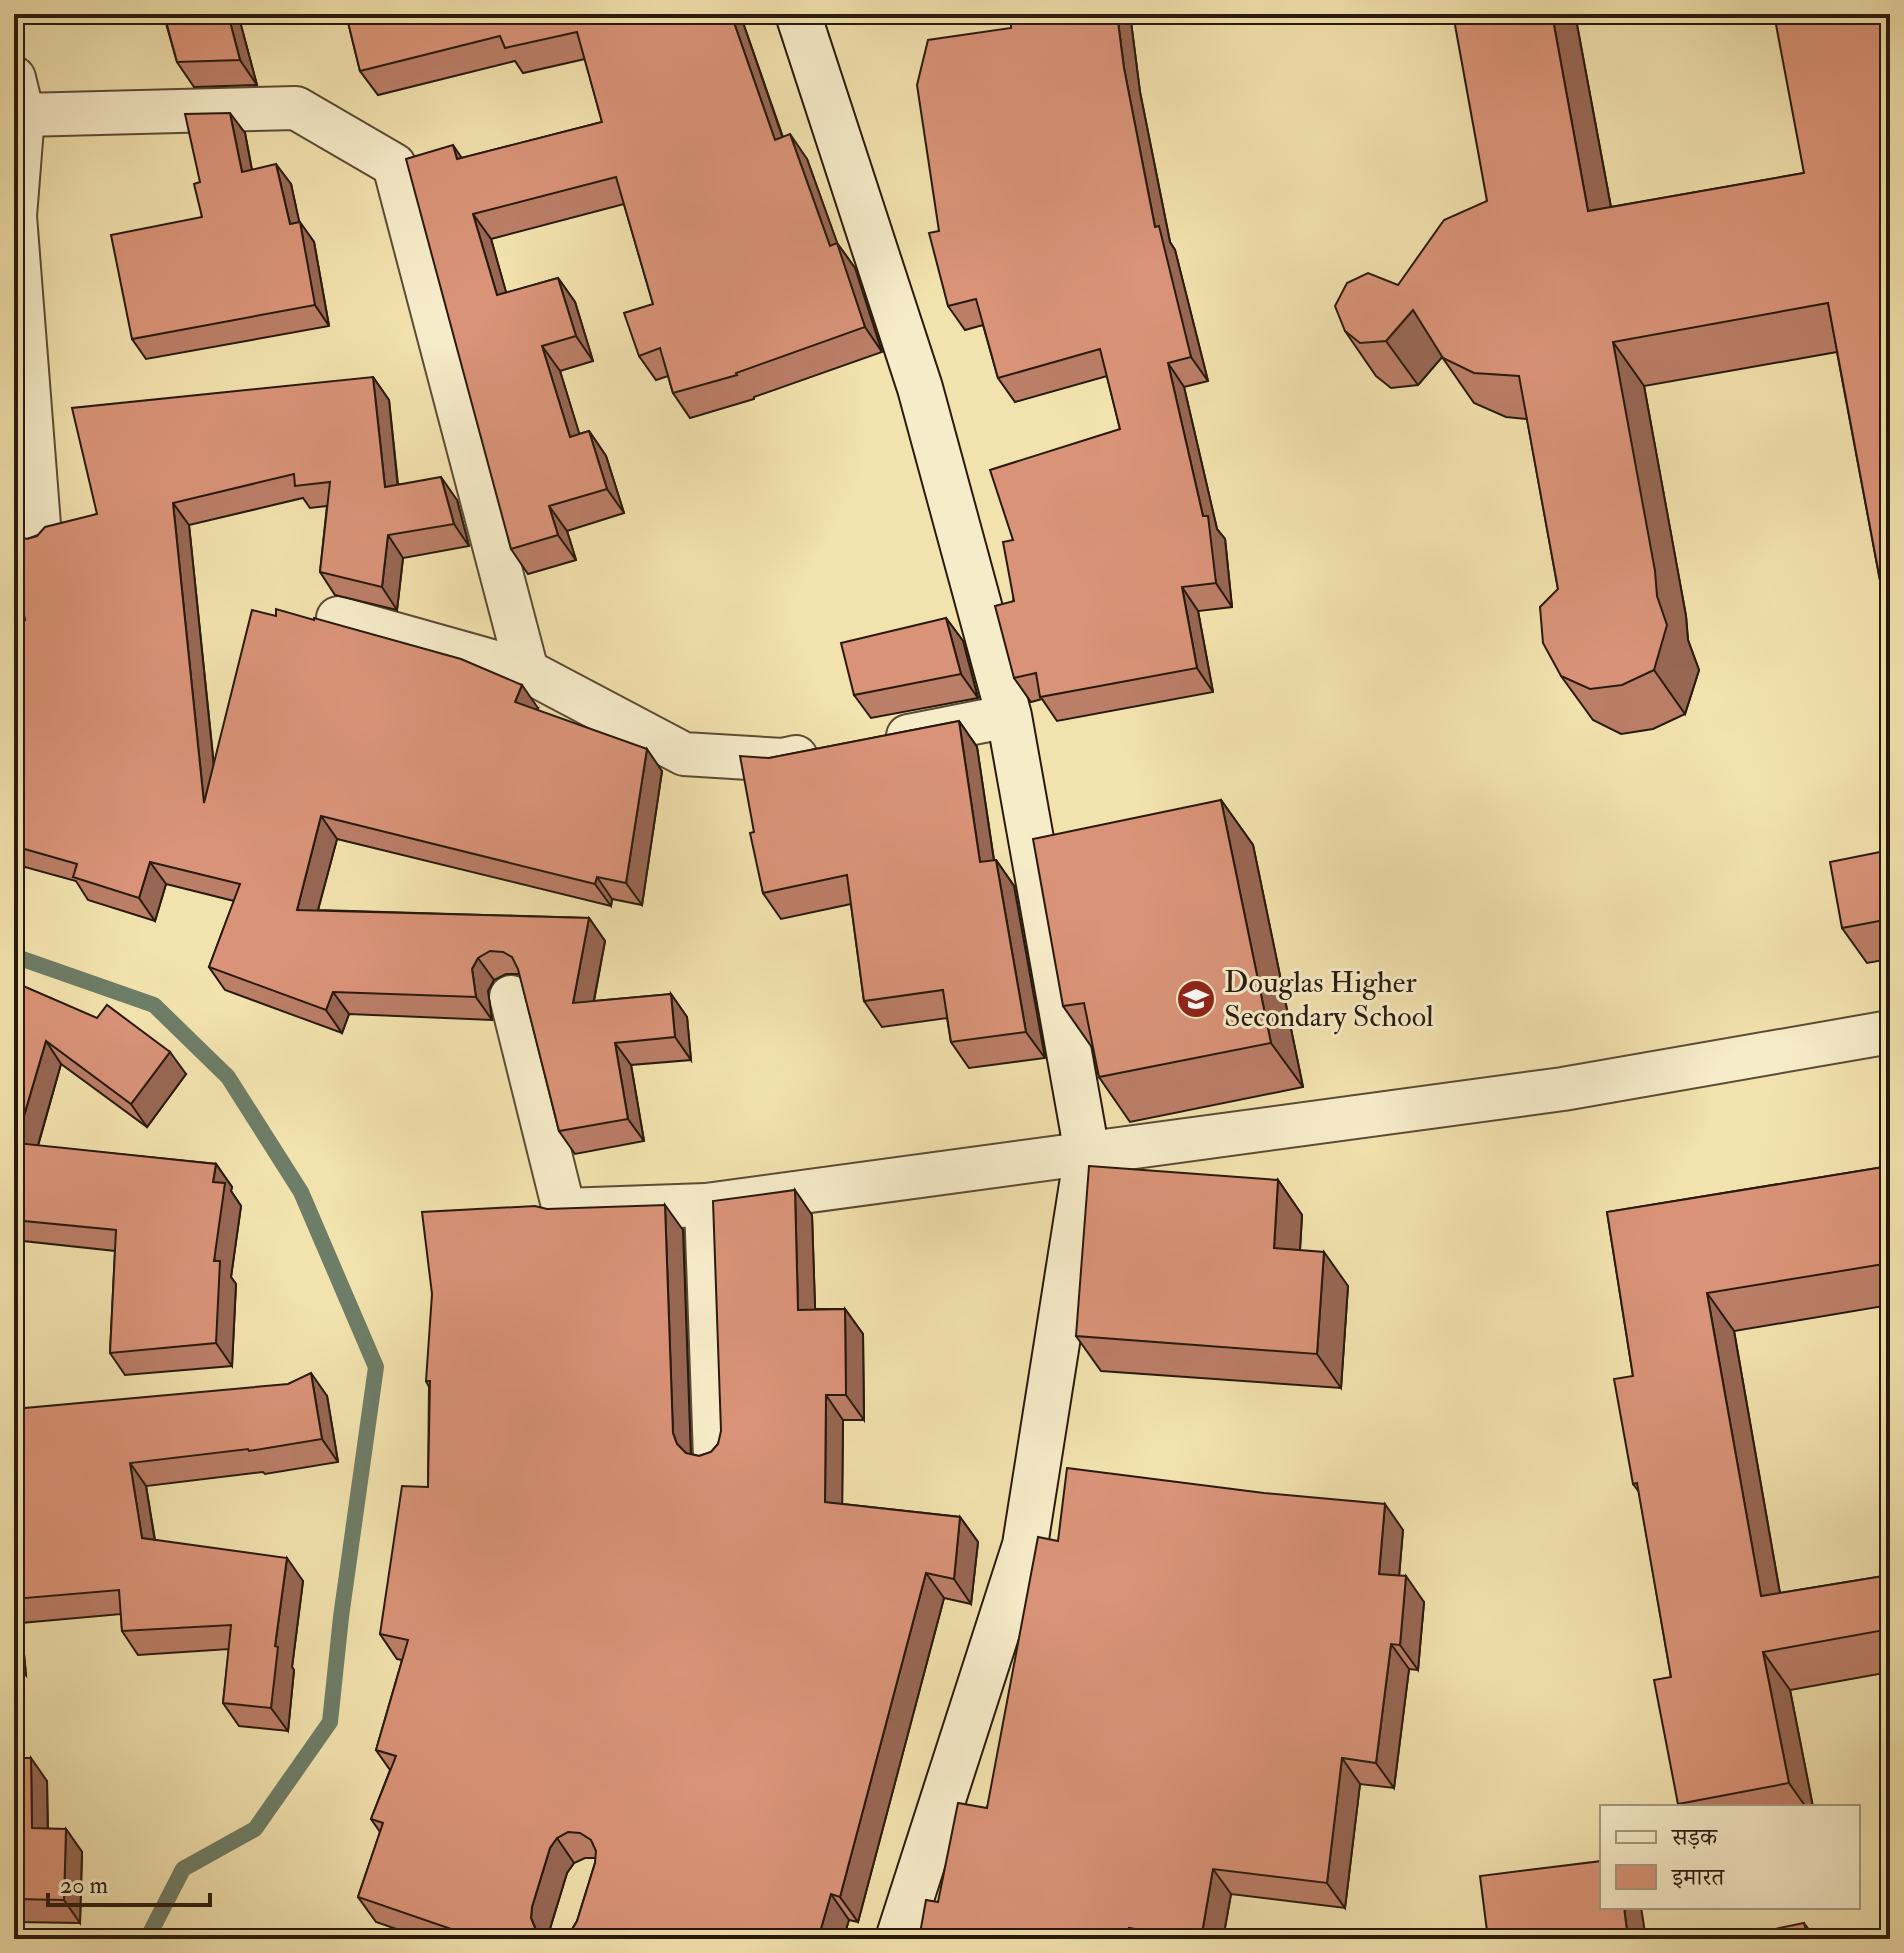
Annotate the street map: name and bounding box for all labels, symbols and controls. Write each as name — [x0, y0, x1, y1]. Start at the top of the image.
place label: Douglas Higher Secondary School — [1224, 964, 1434, 1035]
school or university icon: Douglas Higher Secondary School — [1175, 978, 1217, 1020]
legend — [1600, 1805, 1860, 1909]
text: सड़क — [1671, 1822, 1719, 1853]
scale bar — [48, 1857, 210, 1907]
text: इमारत — [1671, 1862, 1725, 1893]
text: 20 m — [60, 1870, 109, 1901]

